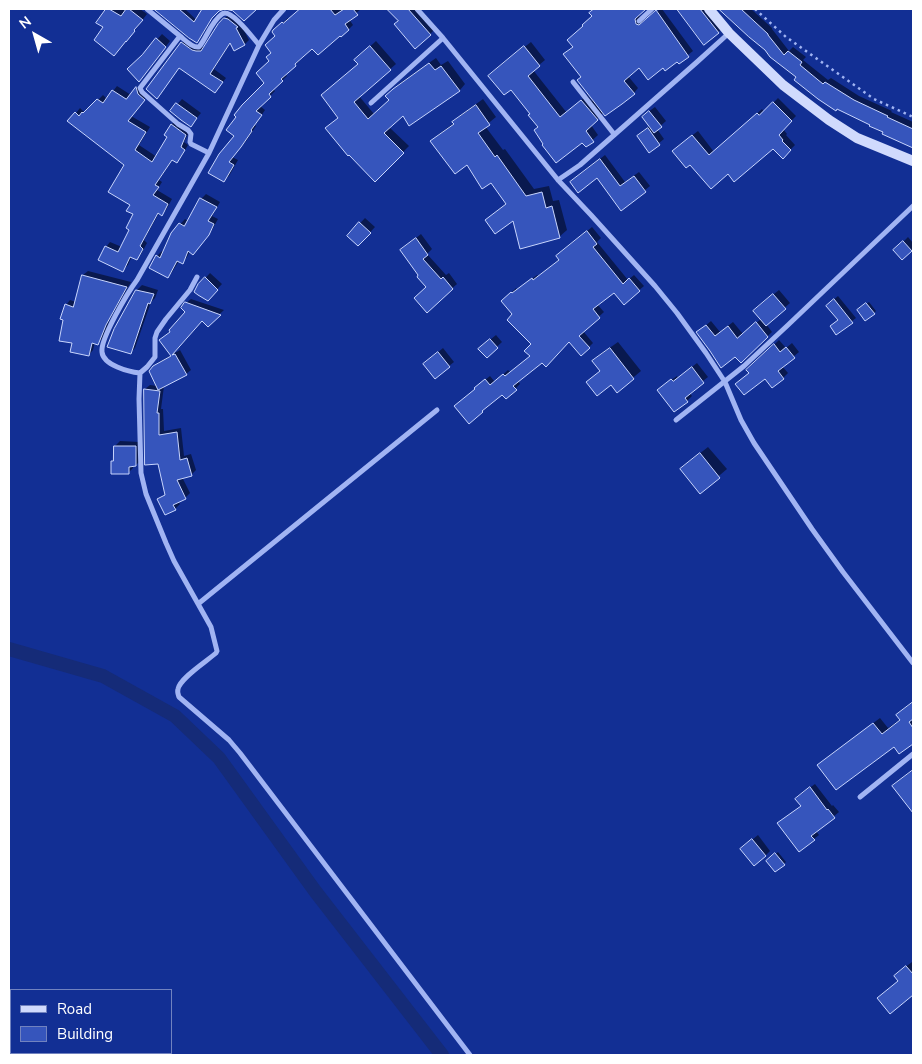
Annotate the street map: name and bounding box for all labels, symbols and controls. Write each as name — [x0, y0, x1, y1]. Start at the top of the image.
north arrow — [10, 10, 60, 60]
text: N — [15, 12, 35, 34]
legend — [10, 989, 172, 1054]
text: Road — [57, 999, 92, 1019]
text: Building — [57, 1024, 113, 1044]

